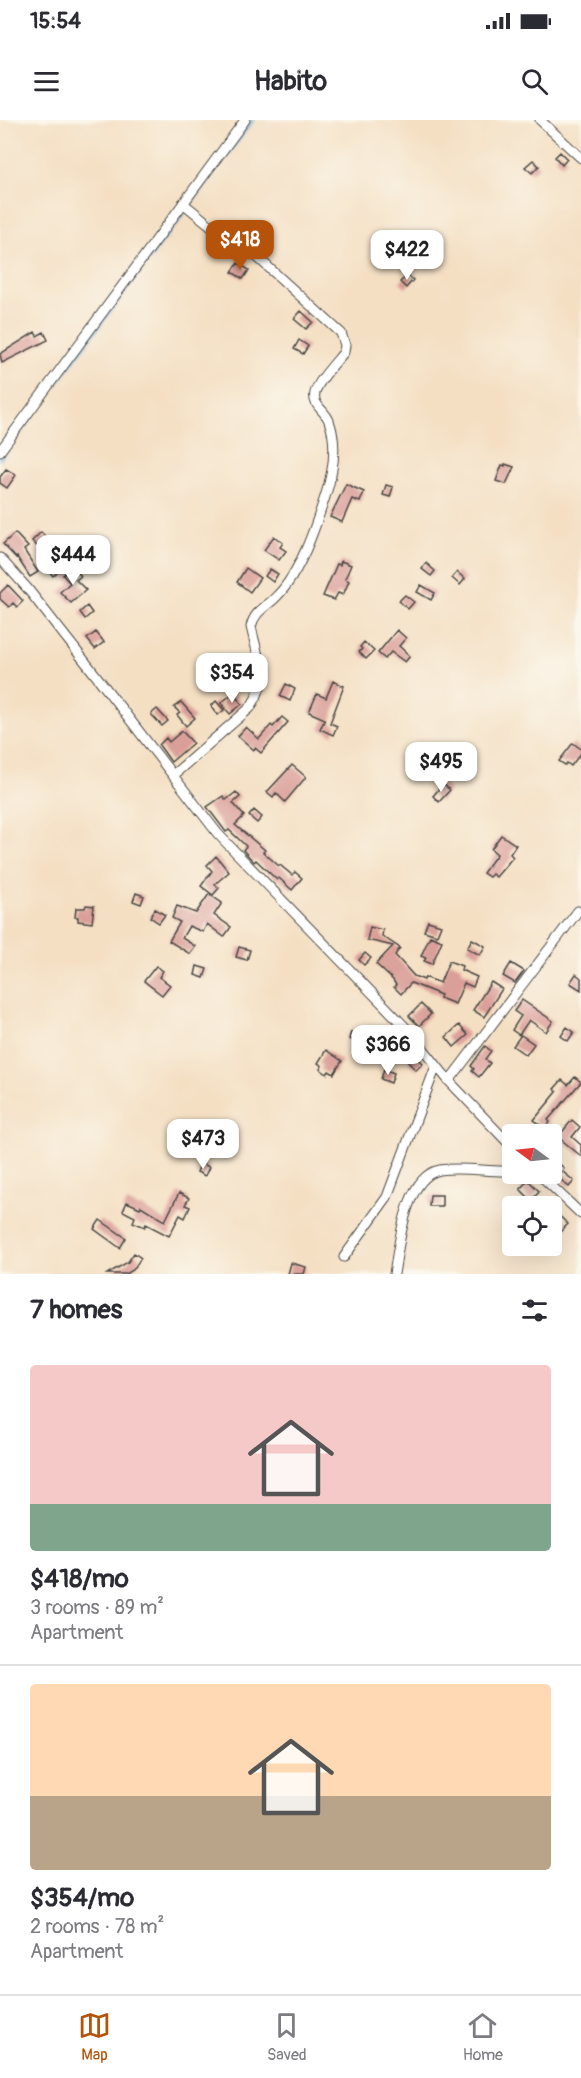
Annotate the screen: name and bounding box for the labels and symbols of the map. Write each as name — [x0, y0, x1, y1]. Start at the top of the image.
pin: $418 — [204, 220, 276, 271]
pin: $422 — [371, 230, 443, 281]
pin: $444 — [37, 535, 109, 586]
pin: $354 — [196, 653, 268, 704]
pin: $495 — [405, 742, 477, 793]
pin: $366 — [352, 1025, 424, 1076]
pin: $473 — [167, 1119, 239, 1170]
north arrow — [502, 1124, 562, 1184]

